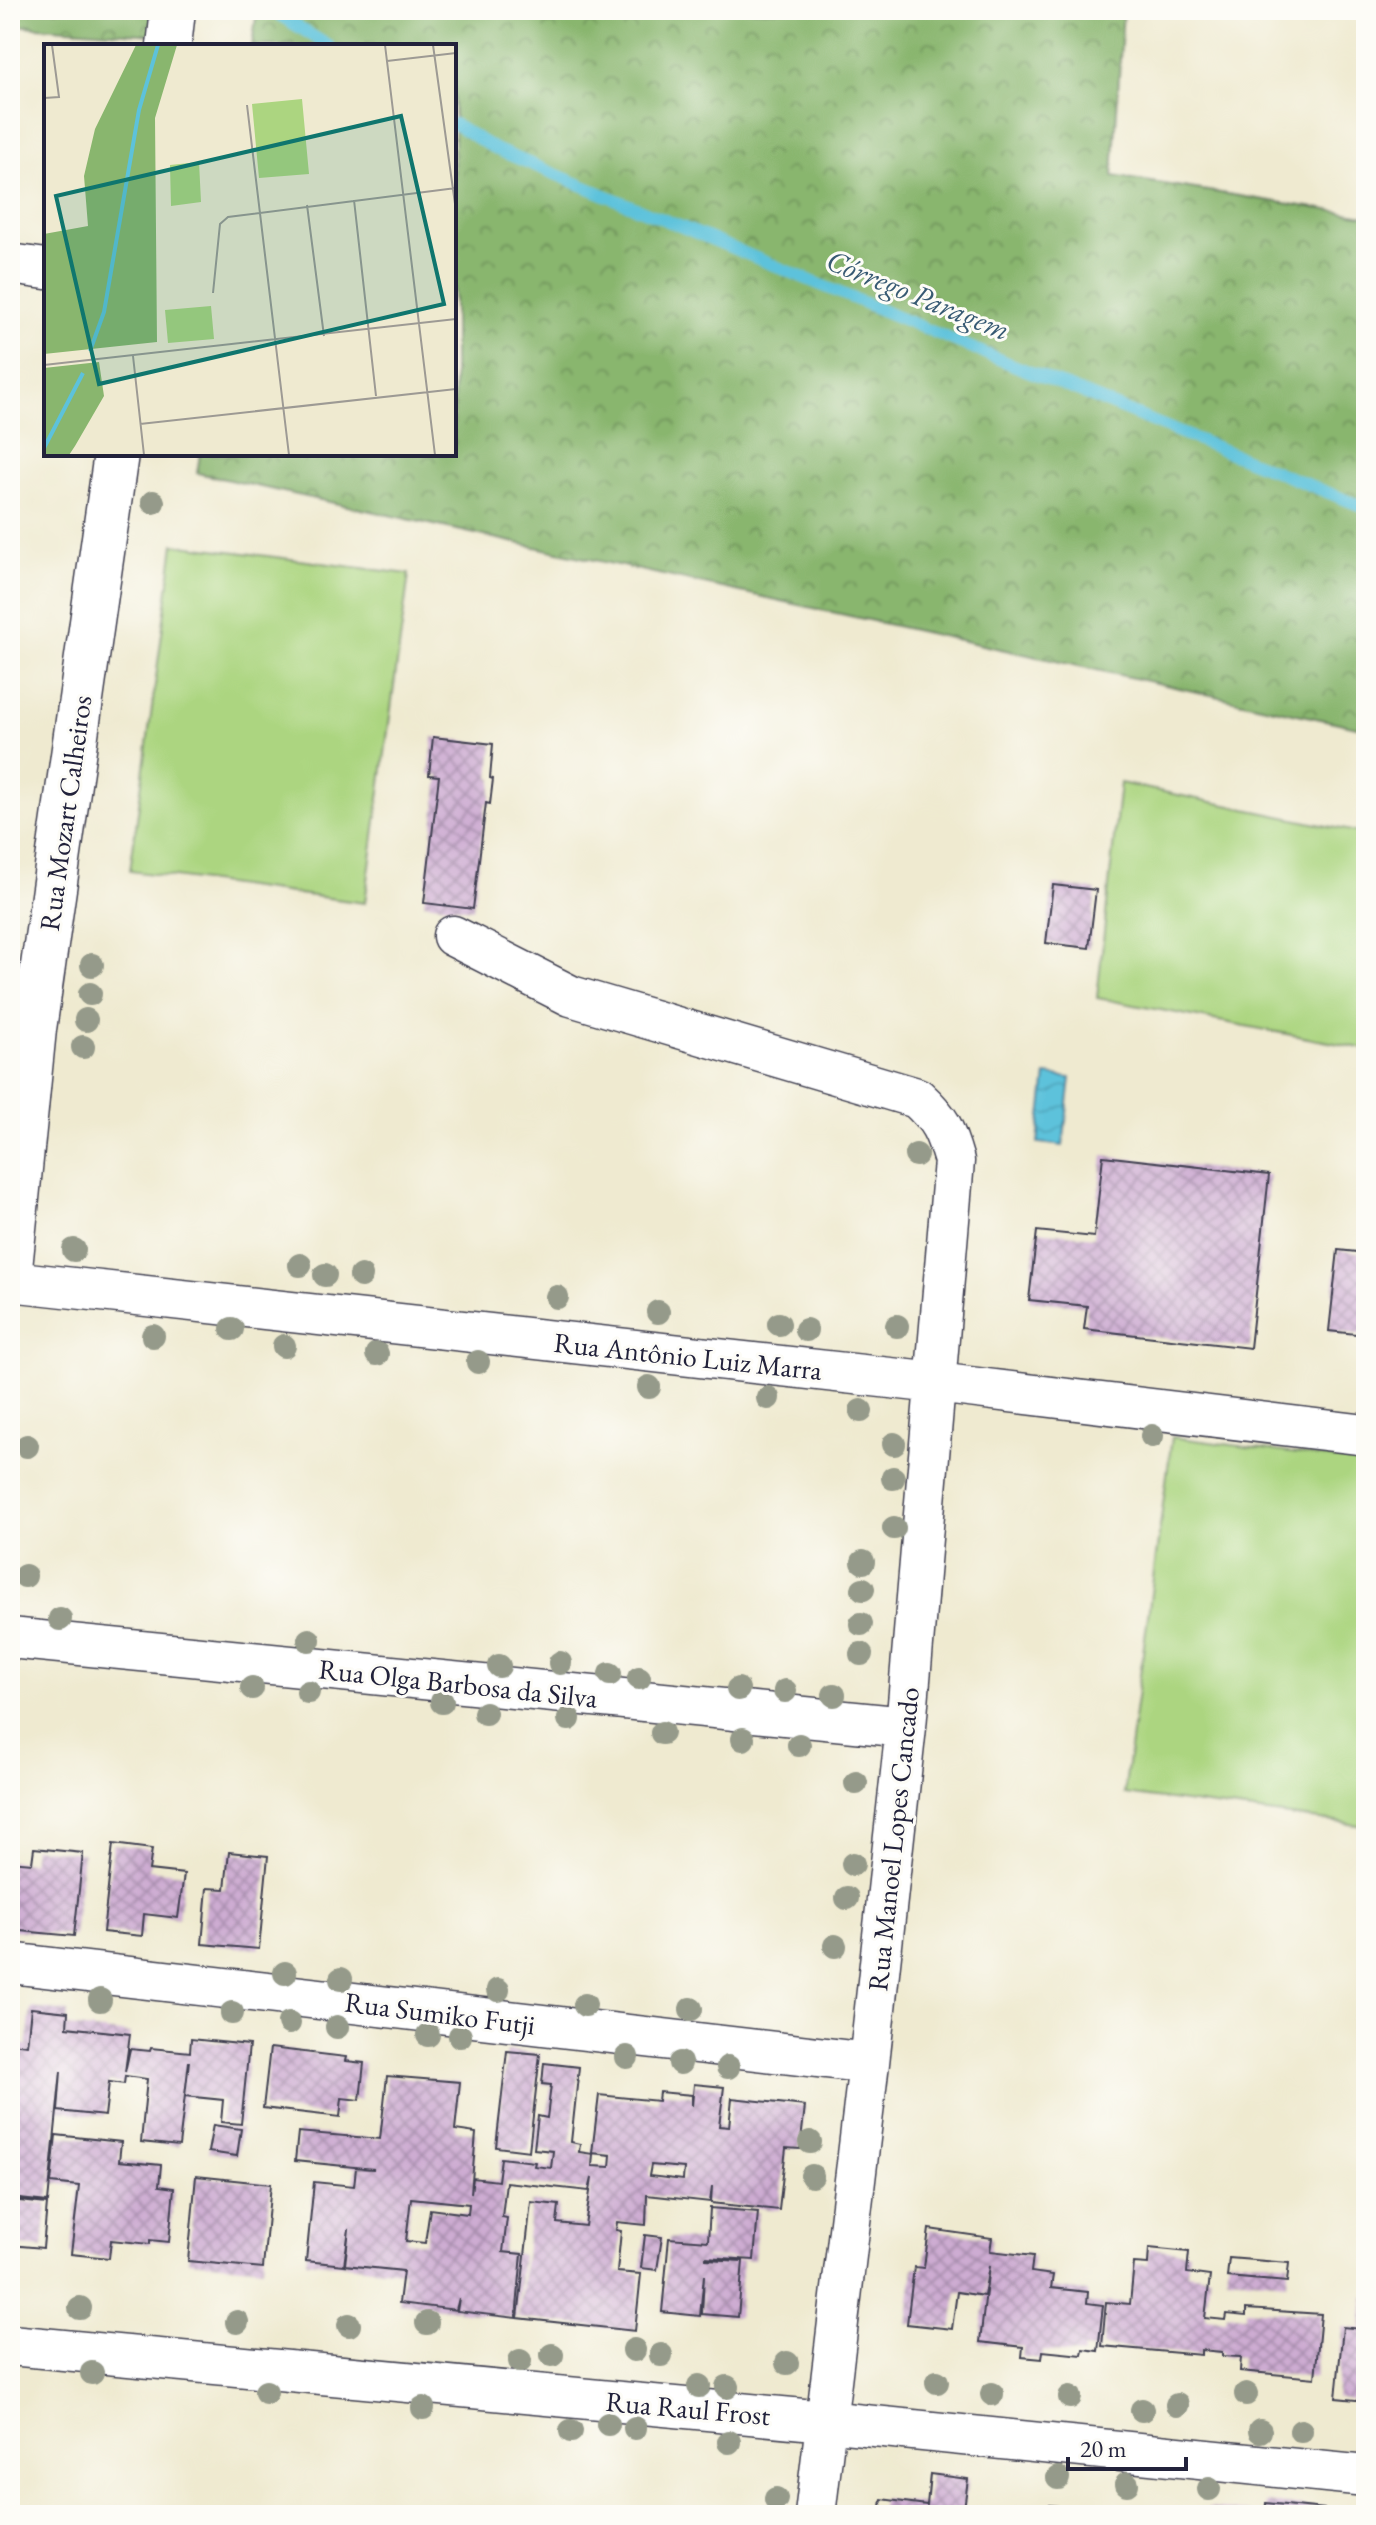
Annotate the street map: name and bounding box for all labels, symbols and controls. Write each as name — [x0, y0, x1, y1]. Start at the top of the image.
inset map — [44, 44, 456, 456]
water label: Córrego Paragem — [821, 240, 1016, 349]
street label: Rua Mozart Calheiros — [31, 693, 99, 933]
street label: Rua Antônio Luiz Marra — [552, 1324, 825, 1388]
street label: Rua Olga Barbosa da Silva — [317, 1650, 600, 1716]
street label: Rua Manoel Lopes Cancado — [859, 1685, 927, 1993]
street label: Rua Sumiko Futji — [343, 1983, 537, 2043]
street label: Rua Raul Frost — [604, 2383, 772, 2433]
scale bar — [1068, 2421, 1186, 2471]
text: 20 m — [1080, 2433, 1127, 2464]

